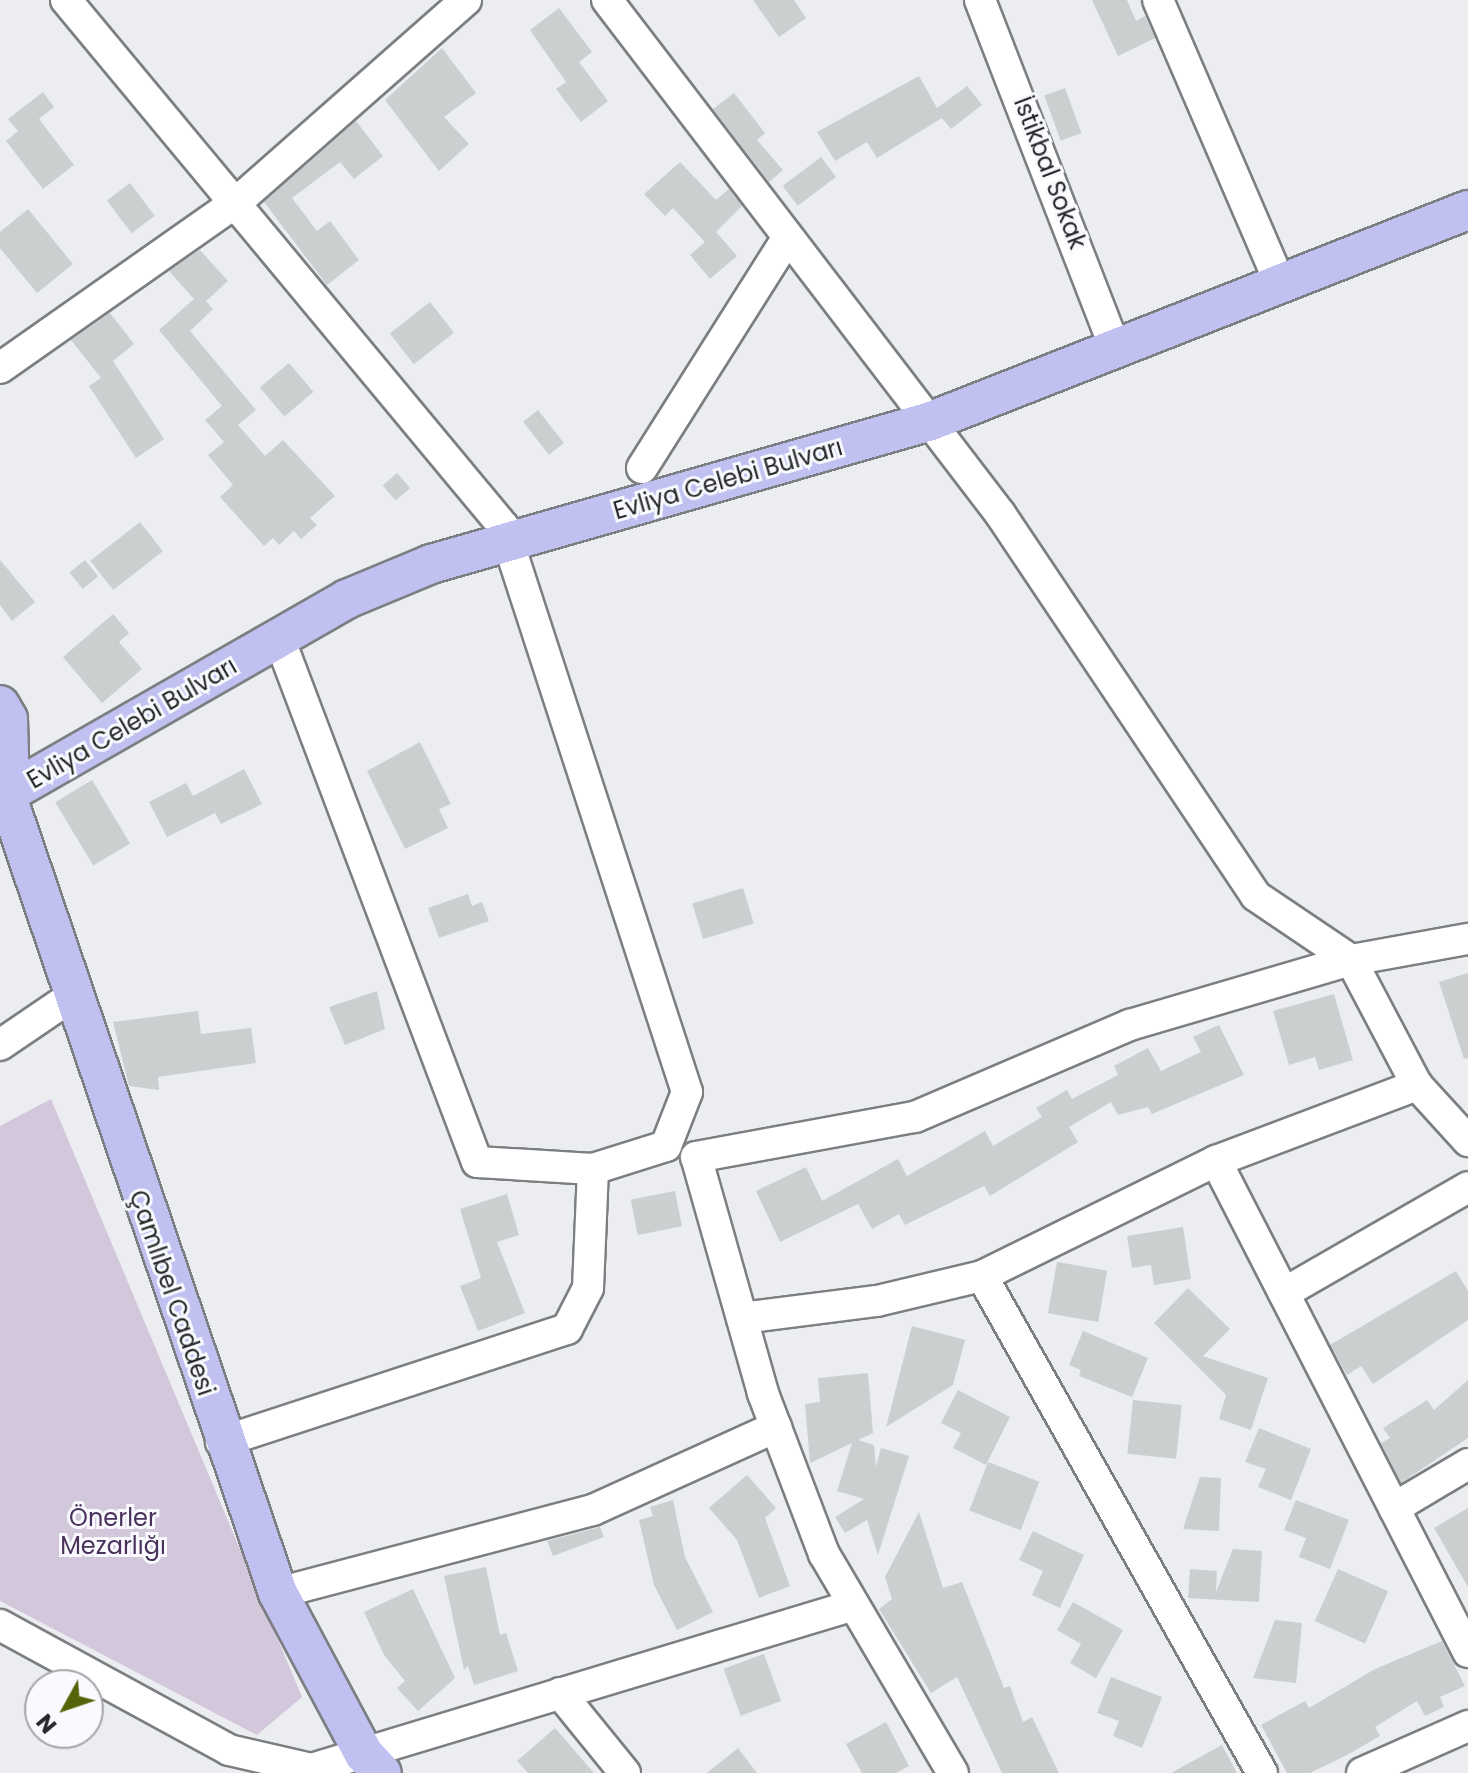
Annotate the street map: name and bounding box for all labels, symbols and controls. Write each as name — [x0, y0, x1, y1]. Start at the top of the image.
street label: İstikbal Sokak — [1008, 93, 1092, 253]
street label: Evliya Celebi Bulvarı — [610, 432, 846, 526]
street label: Evliya Celebi Bulvarı — [22, 651, 242, 795]
street label: Çamlıbel Caddesi — [123, 1187, 221, 1399]
park label: Önerler Mezarlığı — [60, 1504, 166, 1560]
north arrow — [24, 1669, 104, 1749]
text: N — [30, 1707, 64, 1740]

